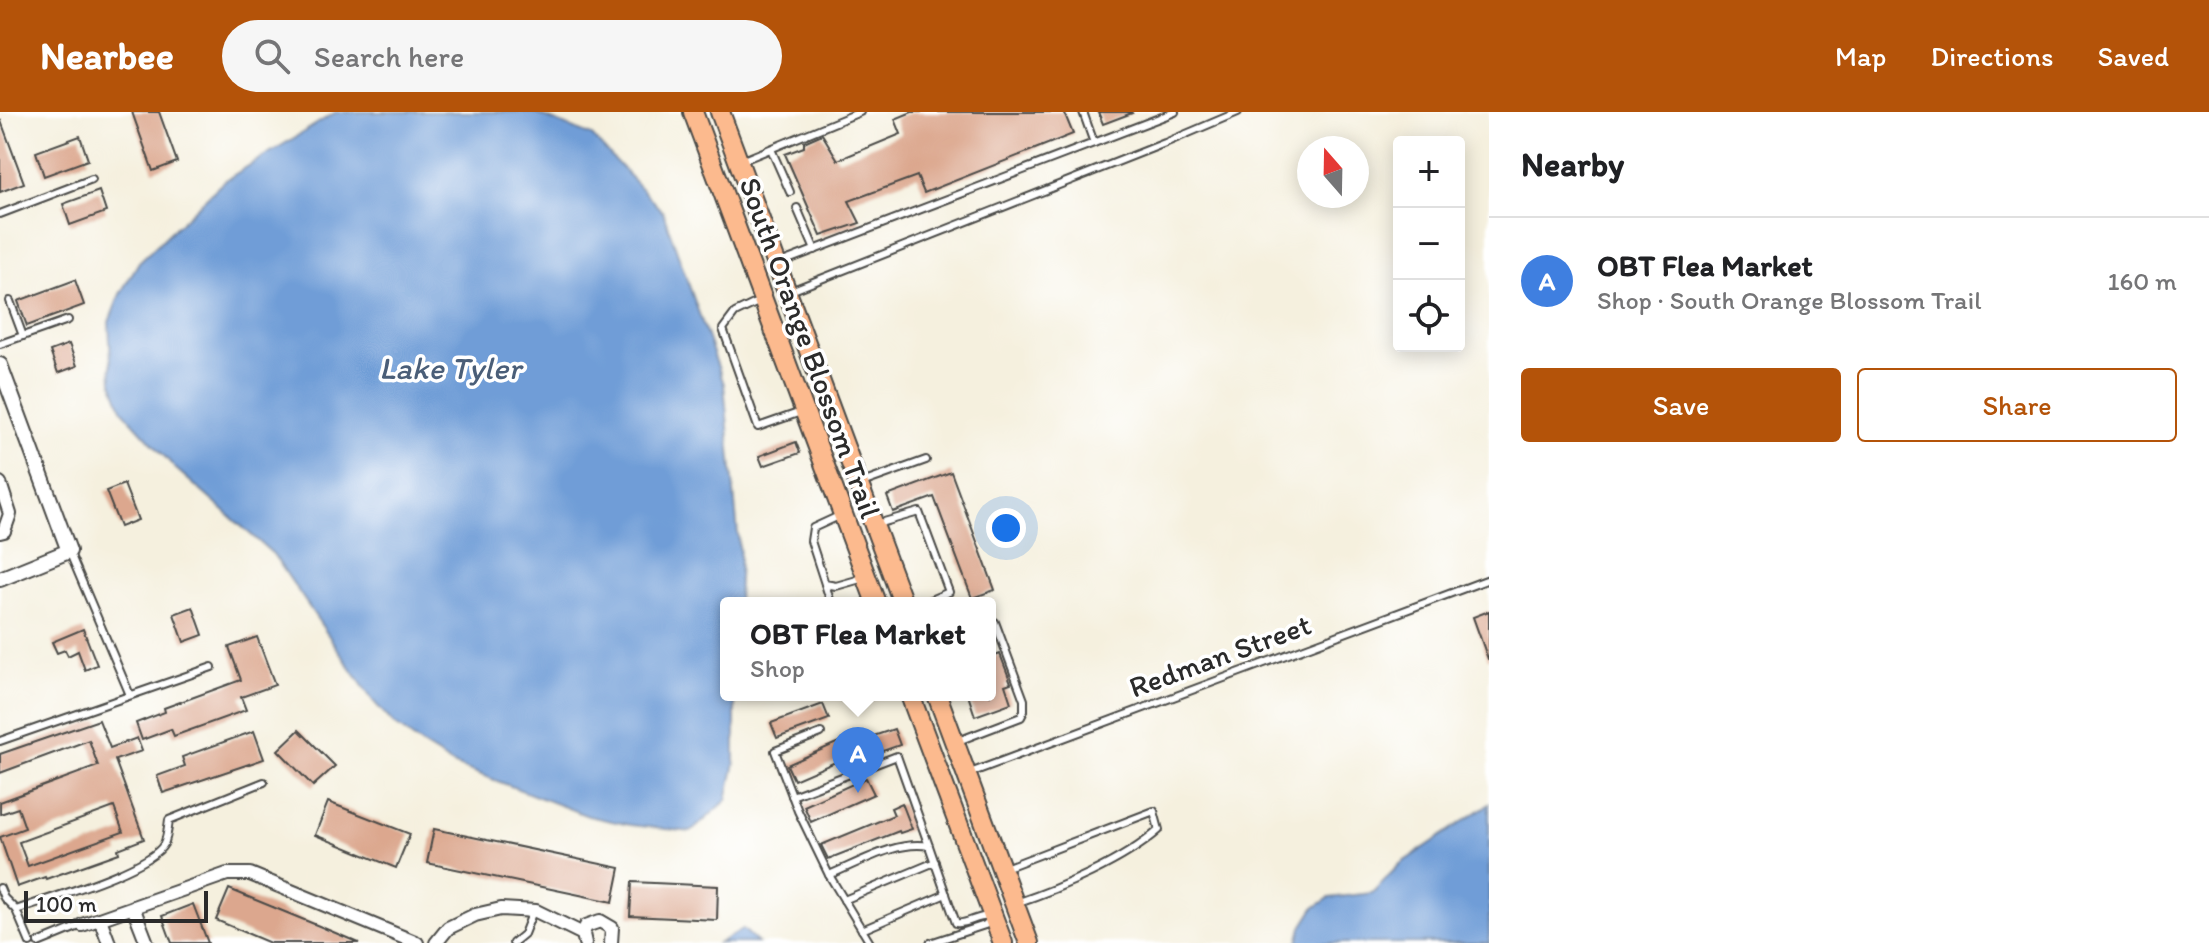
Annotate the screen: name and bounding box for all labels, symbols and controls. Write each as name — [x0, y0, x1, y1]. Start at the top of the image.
search box — [222, 20, 782, 92]
text: Nearbee — [40, 33, 174, 79]
icon: search — [250, 34, 294, 78]
text: Search here — [314, 38, 464, 75]
text: Map — [1835, 39, 1886, 73]
text: Directions — [1930, 39, 2054, 73]
text: Saved — [2098, 39, 2169, 73]
north arrow — [1297, 136, 1369, 208]
map controls — [1393, 136, 1465, 352]
button: + — [1393, 136, 1465, 208]
text: Nearby — [1521, 144, 1624, 185]
street label: South Orange Blossom Trail — [732, 172, 890, 524]
button: − — [1393, 208, 1465, 280]
text: OBT Flea Market — [1597, 247, 1813, 284]
text: A — [1539, 265, 1555, 297]
text: 160 m — [2107, 265, 2177, 297]
button: locate — [1393, 280, 1465, 352]
text: Shop · South Orange Blossom Trail — [1597, 284, 1982, 316]
water label: Lake Tyler — [379, 349, 524, 387]
button: Save — [1521, 368, 1841, 442]
button: Share — [1857, 368, 2177, 442]
your location — [986, 508, 1026, 548]
popup — [720, 597, 996, 701]
street label: Redman Street — [1124, 605, 1316, 706]
text: OBT Flea Market — [750, 615, 966, 652]
text: Shop — [750, 652, 805, 684]
pin: A — [832, 727, 884, 793]
scale bar — [24, 887, 208, 923]
text: 100 m — [36, 891, 97, 918]

